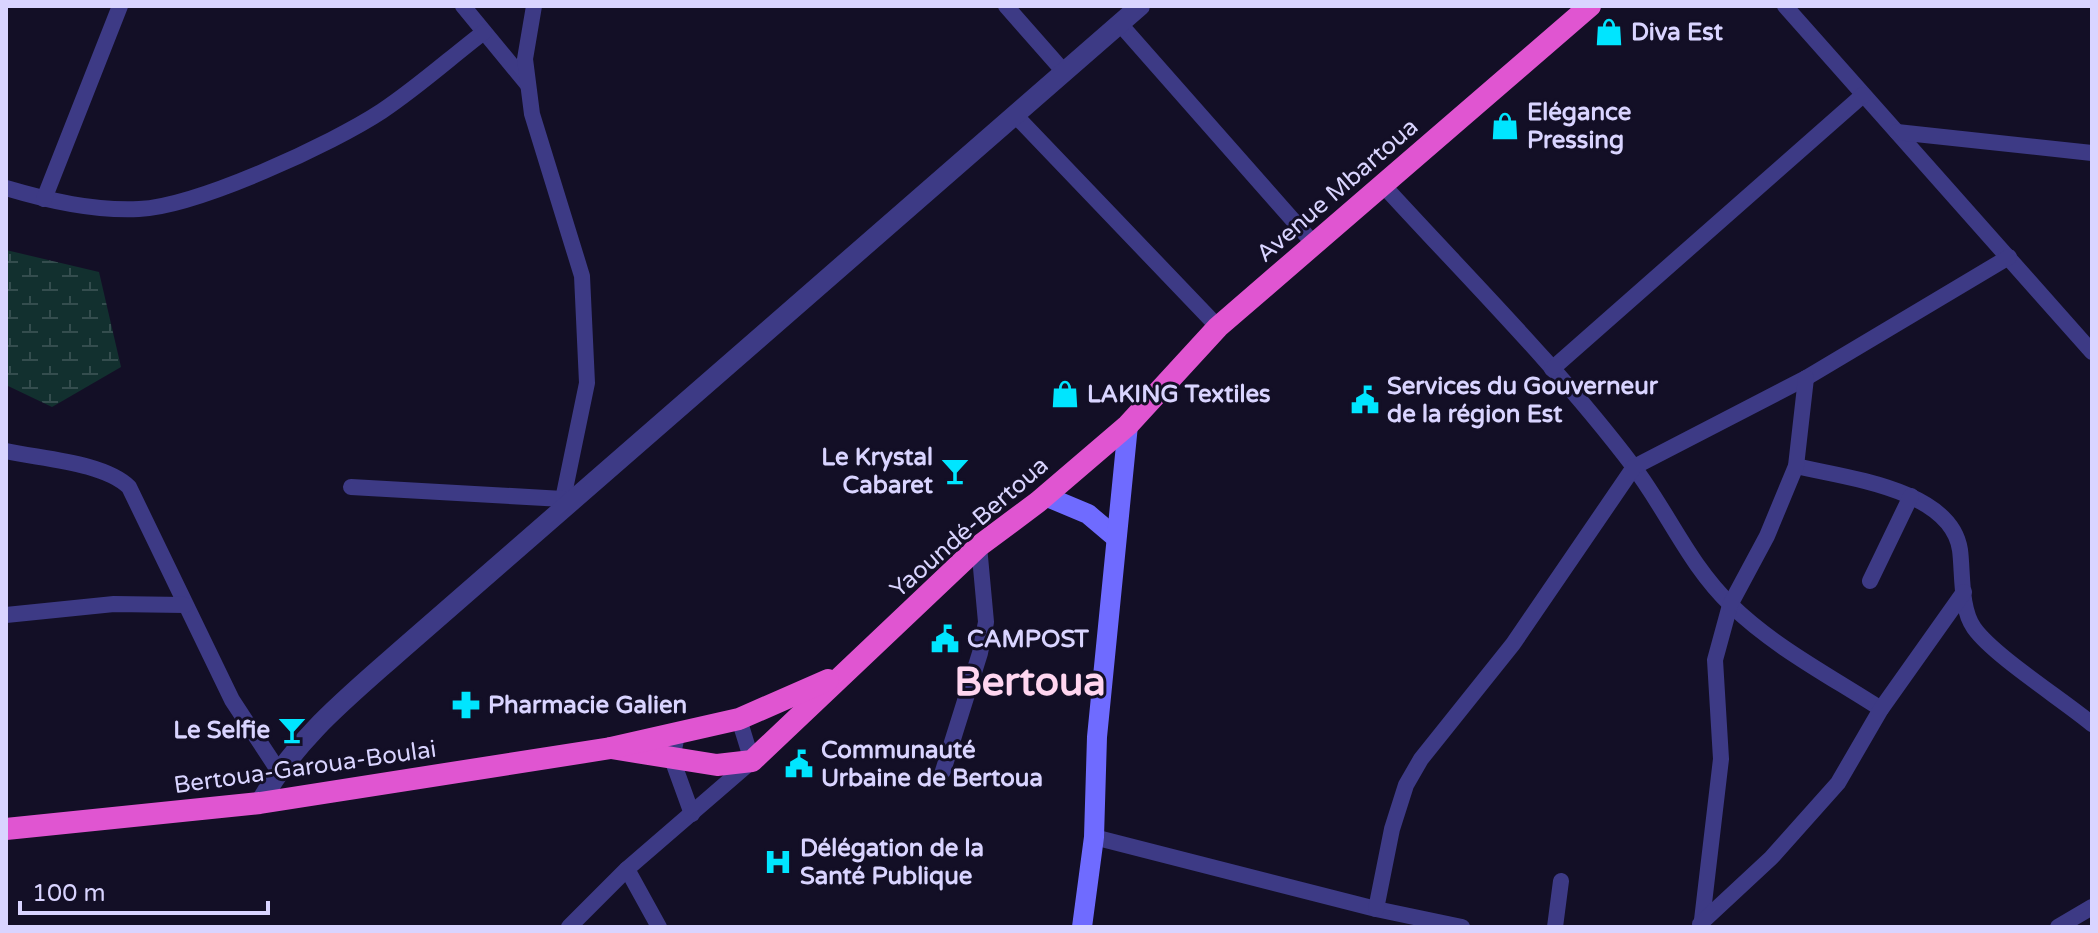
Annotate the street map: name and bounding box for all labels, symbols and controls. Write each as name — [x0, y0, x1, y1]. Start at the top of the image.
shop icon: Diva Est — [1594, 17, 1624, 47]
place label: Diva Est — [1631, 18, 1724, 47]
place label: Elégance Pressing — [1527, 98, 1632, 155]
shop icon: Elégance Pressing — [1490, 111, 1520, 141]
street label: Avenue Mbartoua — [1251, 112, 1424, 268]
place label: Services du Gouverneur de la région Est — [1387, 372, 1659, 429]
shop icon: LAKING Textiles — [1050, 379, 1080, 409]
place label: LAKING Textiles — [1087, 380, 1271, 409]
public building icon: Services du Gouverneur de la région Est — [1350, 385, 1380, 415]
place label: Le Krystal Cabaret — [821, 443, 934, 500]
street label: Yaoundé-Bertoua — [884, 451, 1054, 604]
bar icon: Le Krystal Cabaret — [940, 456, 970, 486]
public building icon: CAMPOST — [930, 624, 960, 654]
place label: CAMPOST — [967, 625, 1089, 654]
district label: Bertoua — [954, 658, 1106, 706]
pharmacy icon: Pharmacie Galien — [451, 690, 481, 720]
place label: Pharmacie Galien — [488, 691, 687, 720]
bar icon: Le Selfie — [277, 715, 307, 745]
place label: Le Selfie — [173, 716, 270, 745]
street label: Bertoua-Garoua-Boulai — [172, 735, 438, 800]
place label: Communauté Urbaine de Bertoua — [821, 736, 1043, 793]
public building icon: Communauté Urbaine de Bertoua — [784, 749, 814, 779]
place label: Délégation de la Santé Publique — [800, 834, 984, 891]
hospital icon: Délégation de la Santé Publique — [763, 847, 793, 877]
scale bar — [20, 865, 268, 915]
text: 100 m — [32, 879, 106, 908]

